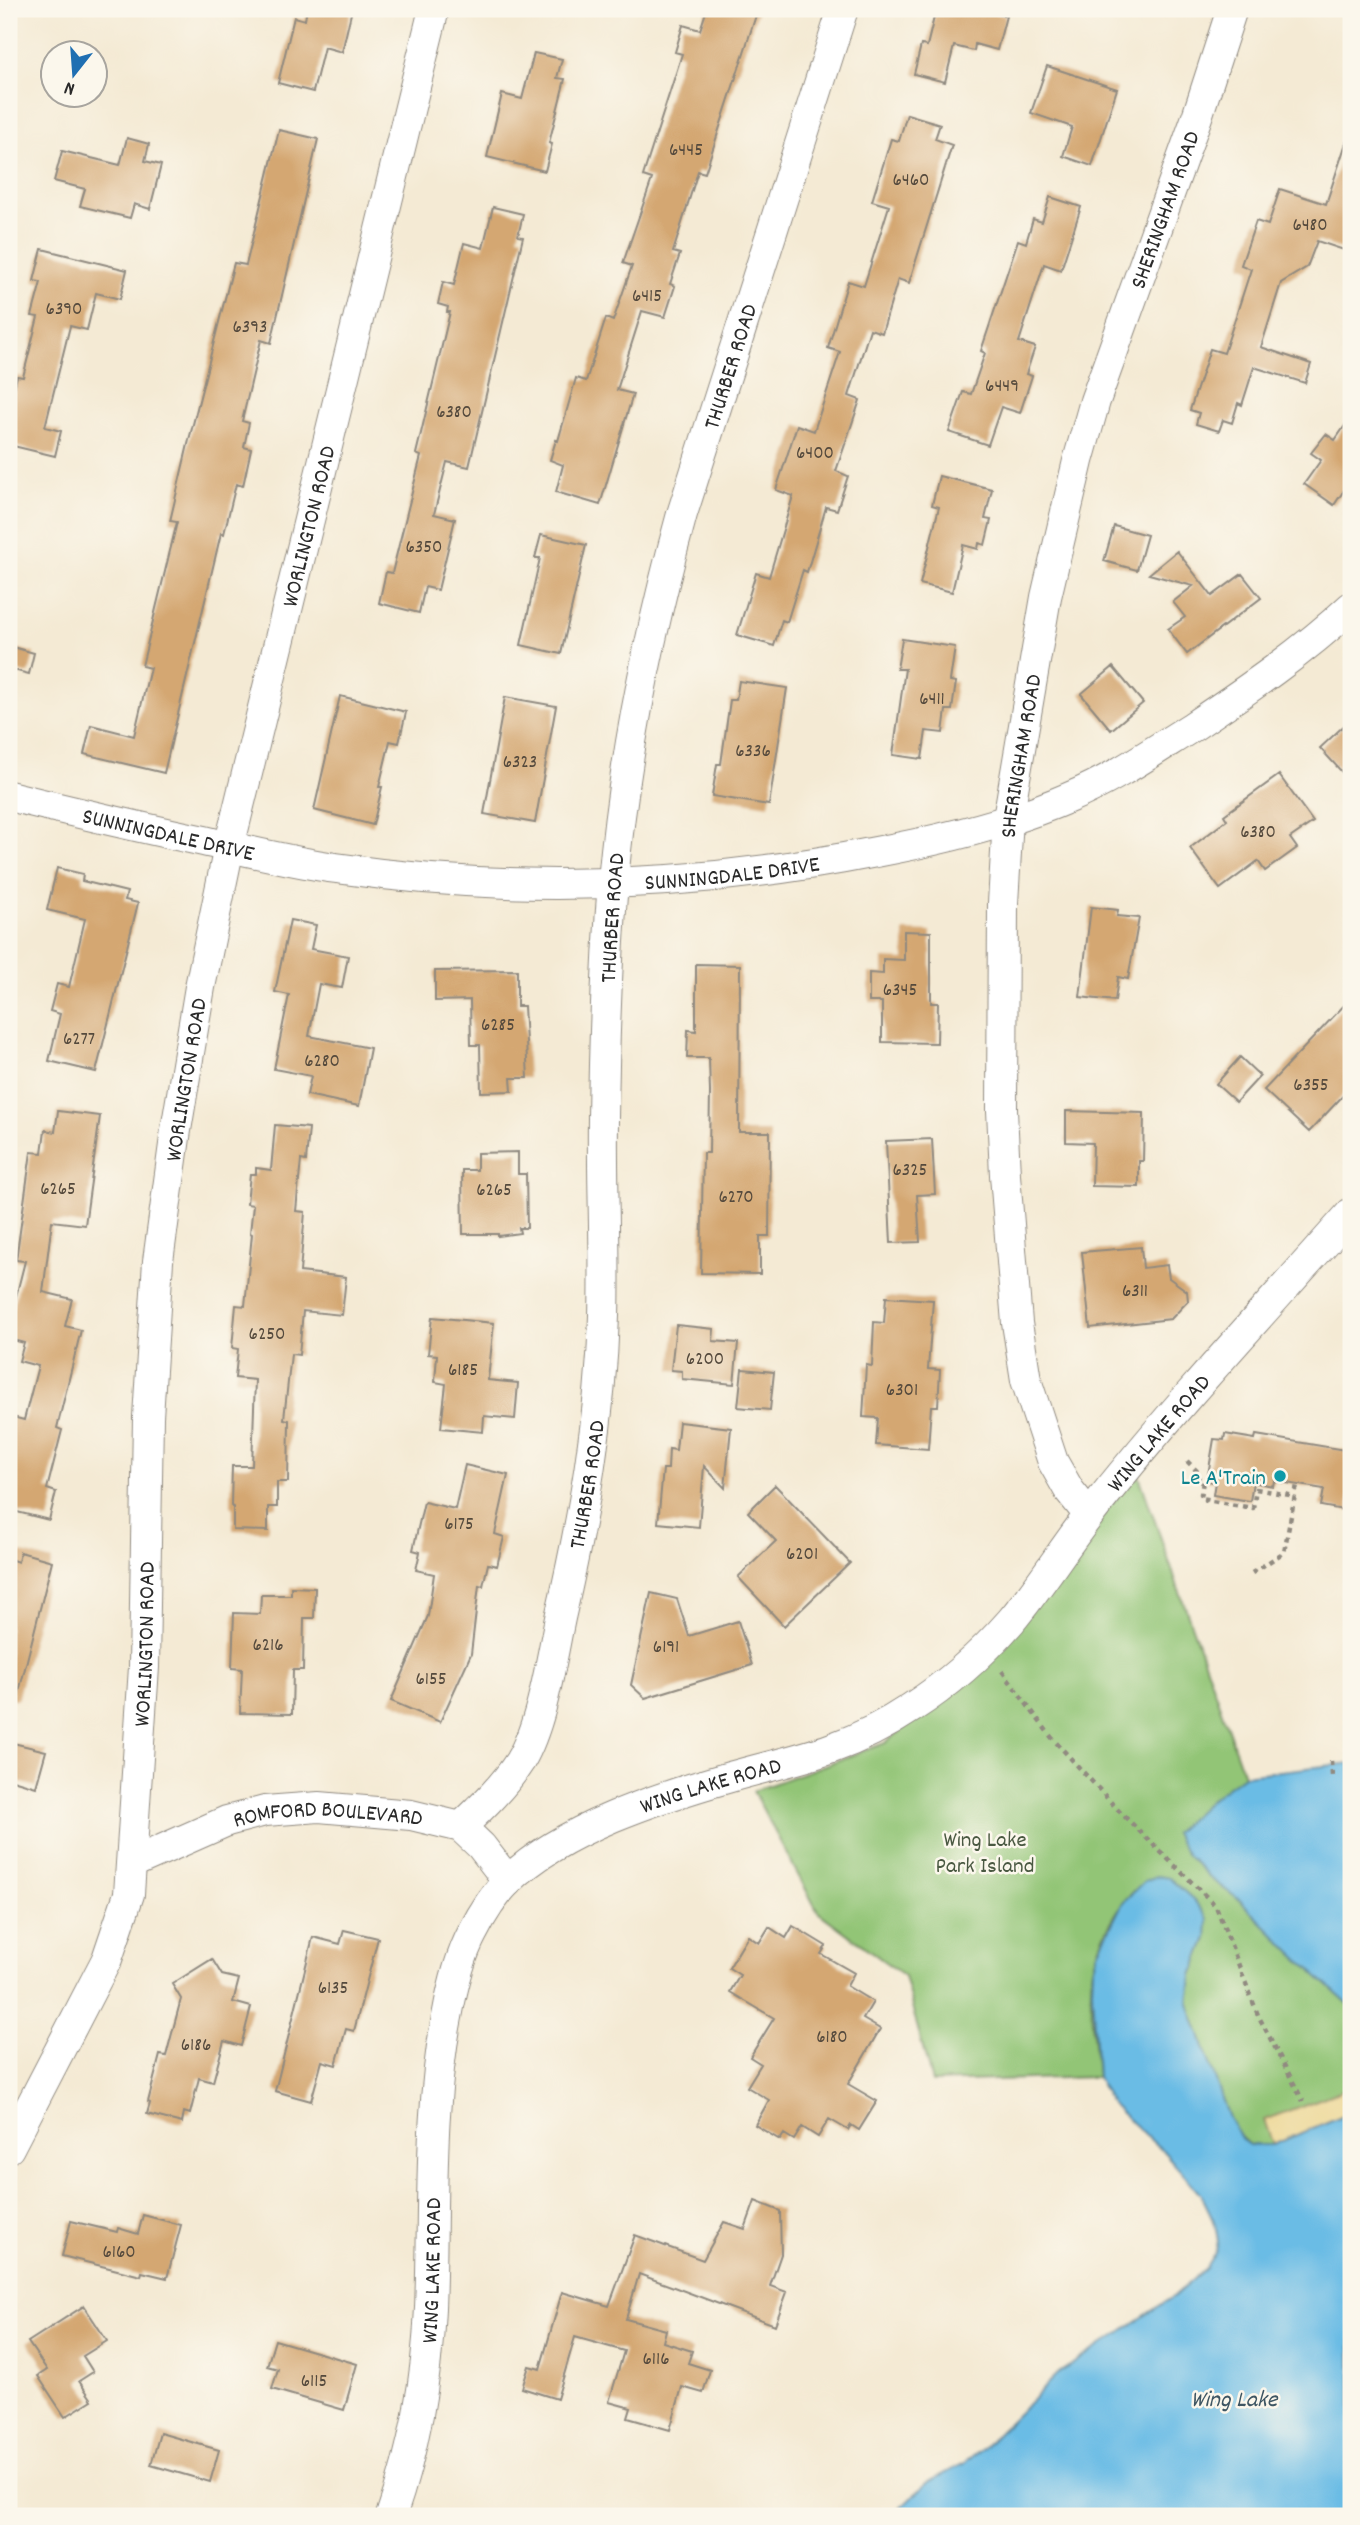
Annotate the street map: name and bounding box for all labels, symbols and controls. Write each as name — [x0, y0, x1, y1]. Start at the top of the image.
north arrow — [38, 38, 108, 108]
text: N — [62, 73, 78, 101]
street label: SHERINGHAM ROAD — [1124, 127, 1211, 294]
house number: 6445 — [669, 138, 703, 165]
house number: 6460 — [893, 168, 929, 195]
house number: 6480 — [1292, 213, 1328, 240]
house number: 6415 — [632, 284, 662, 311]
house number: 6390 — [46, 297, 82, 324]
street label: THURBER ROAD — [697, 300, 768, 434]
house number: 6393 — [233, 315, 267, 342]
house number: 6449 — [985, 374, 1019, 401]
house number: 6380 — [436, 400, 472, 427]
house number: 6400 — [796, 441, 834, 468]
street label: WORLINGTON ROAD — [275, 443, 347, 611]
house number: 6350 — [406, 535, 442, 562]
street label: SHERINGHAM ROAD — [994, 672, 1053, 839]
house number: 6411 — [919, 687, 945, 714]
house number: 6336 — [735, 739, 771, 766]
house number: 6323 — [503, 750, 537, 777]
street label: SUNNINGDALE DRIVE — [79, 801, 258, 872]
house number: 6380 — [1240, 820, 1276, 847]
street label: SUNNINGDALE DRIVE — [644, 849, 823, 901]
street label: THURBER ROAD — [594, 851, 636, 984]
house number: 6345 — [883, 978, 917, 1005]
street label: WORLINGTON ROAD — [159, 996, 218, 1164]
house number: 6285 — [481, 1013, 515, 1040]
house number: 6277 — [63, 1027, 95, 1054]
house number: 6280 — [304, 1049, 340, 1076]
house number: 6355 — [1293, 1073, 1329, 1100]
house number: 6325 — [893, 1158, 927, 1185]
house number: 6265 — [40, 1177, 76, 1204]
house number: 6265 — [476, 1178, 512, 1205]
house number: 6270 — [718, 1185, 754, 1212]
house number: 6311 — [1122, 1279, 1148, 1306]
house number: 6250 — [249, 1322, 285, 1349]
house number: 6200 — [686, 1347, 724, 1374]
house number: 6185 — [448, 1358, 478, 1385]
street label: WING LAKE ROAD — [1101, 1368, 1220, 1501]
house number: 6301 — [886, 1378, 918, 1405]
street label: THURBER ROAD — [562, 1418, 616, 1552]
place label: Le A'Train — [1181, 1463, 1266, 1496]
marker: Le A'Train — [1272, 1468, 1288, 1484]
house number: 6175 — [444, 1512, 474, 1539]
house number: 6201 — [786, 1542, 818, 1569]
street label: WORLINGTON ROAD — [127, 1561, 166, 1728]
house number: 6216 — [252, 1633, 284, 1660]
house number: 6191 — [653, 1635, 679, 1662]
house number: 6155 — [415, 1667, 447, 1694]
street label: WING LAKE ROAD — [636, 1751, 785, 1825]
street label: ROMFORD BOULEVARD — [230, 1794, 426, 1839]
park label: Wing Lake Park Island — [936, 1825, 1034, 1884]
house number: 6135 — [318, 1976, 348, 2003]
house number: 6180 — [816, 2025, 848, 2052]
house number: 6186 — [181, 2033, 211, 2060]
street label: WING LAKE ROAD — [415, 2197, 452, 2345]
house number: 6160 — [102, 2240, 136, 2267]
house number: 6116 — [643, 2347, 669, 2374]
house number: 6115 — [301, 2369, 327, 2396]
water label: Wing Lake — [1191, 2384, 1279, 2418]

